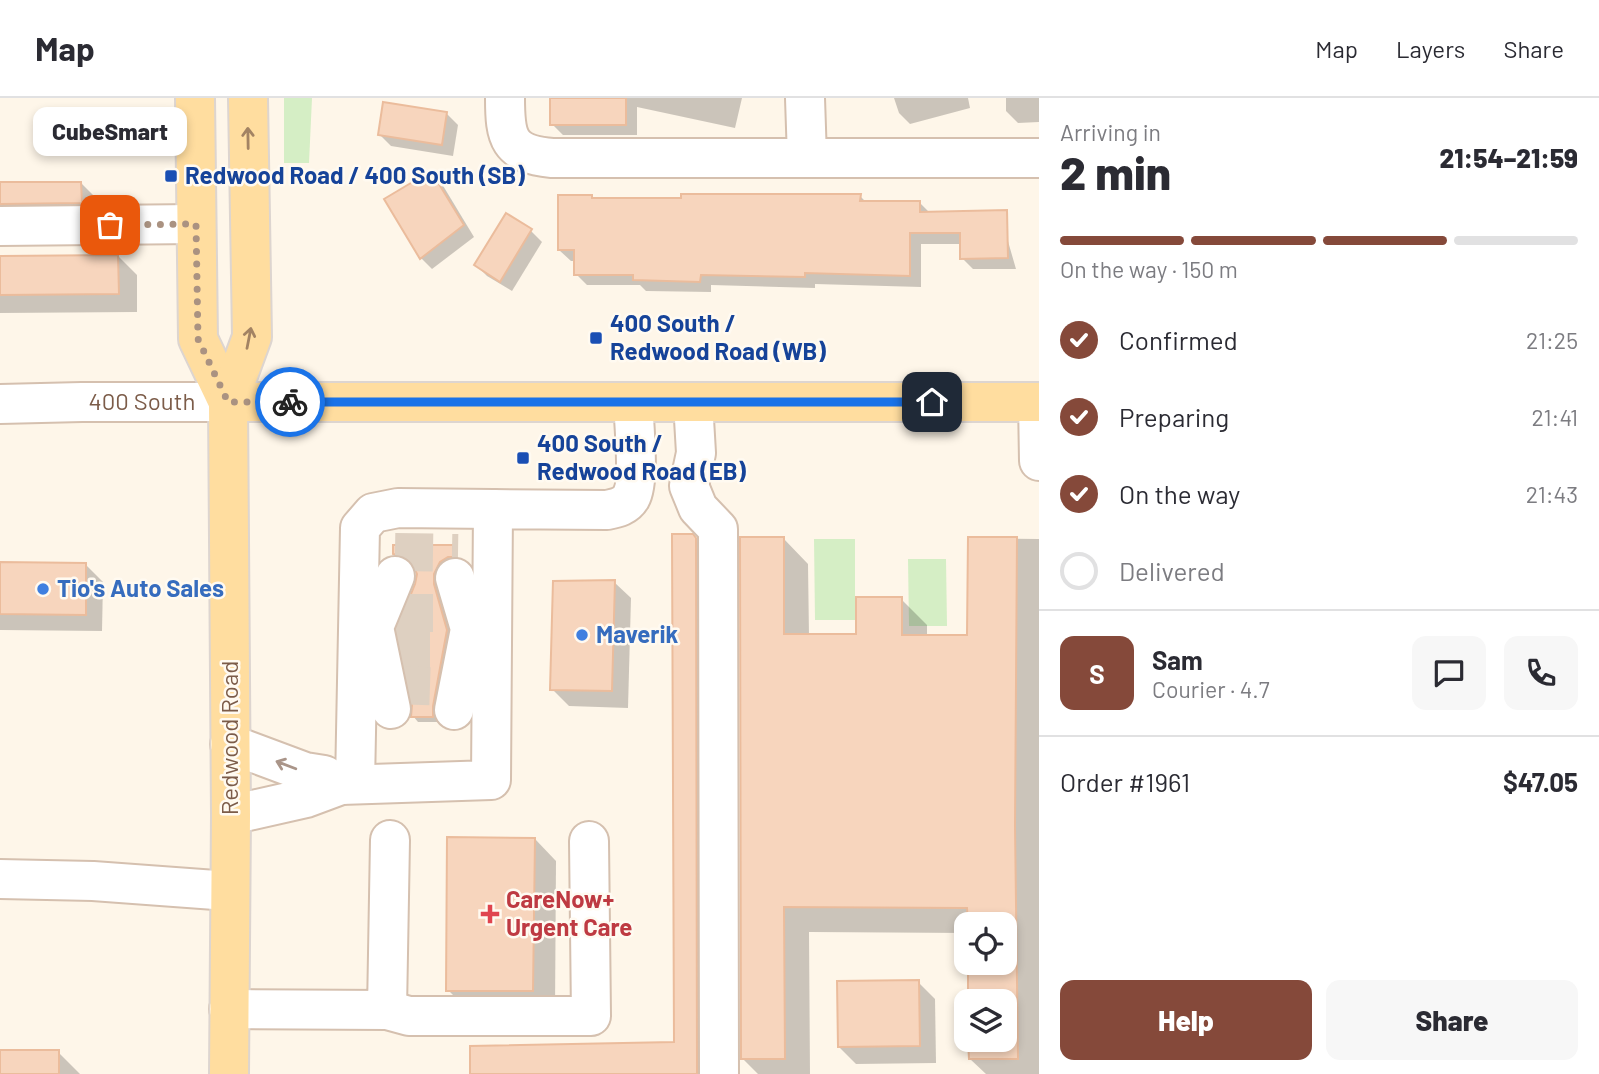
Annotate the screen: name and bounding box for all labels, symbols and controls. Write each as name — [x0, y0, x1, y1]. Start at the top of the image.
text: Map — [35, 28, 95, 68]
text: Map — [1315, 34, 1358, 63]
text: Layers — [1396, 34, 1465, 63]
text: Share — [1503, 34, 1564, 63]
callout: CubeSmart — [33, 106, 187, 155]
text: CubeSmart — [52, 117, 168, 145]
text: Arriving in — [1060, 118, 1161, 146]
one-way arrow — [242, 126, 255, 149]
text: 21:54–21:59 — [1440, 142, 1578, 173]
text: 2 min — [1060, 144, 1171, 199]
place label: Redwood Road / 400 South (SB) — [185, 160, 525, 189]
marker: Redwood Road / 400 South (SB) — [163, 168, 179, 184]
pin — [80, 195, 140, 255]
icon: bag — [91, 206, 129, 244]
text: On the way · 150 m — [1060, 255, 1238, 283]
place label: 400 South / Redwood Road (WB) — [610, 308, 826, 365]
icon: check — [1060, 321, 1098, 359]
text: Confirmed — [1119, 324, 1238, 355]
text: 21:25 — [1526, 326, 1578, 354]
one-way arrow — [243, 327, 256, 350]
marker: 400 South / Redwood Road (WB) — [588, 330, 604, 346]
courier — [255, 367, 325, 437]
pin — [902, 372, 962, 432]
icon: bike — [271, 383, 309, 421]
icon: home — [913, 383, 951, 421]
street label: 400 South — [89, 386, 195, 415]
icon: check — [1060, 398, 1098, 436]
text: Preparing — [1119, 401, 1229, 432]
text: 21:41 — [1532, 403, 1578, 431]
place label: 400 South / Redwood Road (EB) — [537, 428, 747, 485]
marker: 400 South / Redwood Road (EB) — [515, 450, 531, 466]
icon: check — [1060, 475, 1098, 513]
text: On the way — [1119, 478, 1240, 509]
text: 21:43 — [1526, 480, 1578, 508]
text: Delivered — [1119, 555, 1225, 586]
place label: Tio's Auto Sales — [57, 573, 224, 602]
marker: Tio's Auto Sales — [35, 581, 51, 597]
place label: Maverik — [596, 619, 679, 648]
marker: Maverik — [574, 627, 590, 643]
button: chat — [1412, 636, 1486, 710]
button: phone — [1504, 636, 1578, 710]
text: Sam — [1152, 644, 1203, 675]
text: S — [1089, 658, 1105, 689]
street label: Redwood Road — [214, 661, 243, 815]
text: Courier · 4.7 — [1152, 675, 1270, 703]
one-way arrow — [275, 757, 297, 770]
text: Order #1961 — [1060, 766, 1190, 797]
text: $47.05 — [1503, 766, 1578, 797]
place label: CareNow+ Urgent Care — [506, 884, 632, 941]
marker: CareNow+ Urgent Care — [480, 904, 500, 924]
map controls — [954, 912, 1017, 1052]
button: locate — [954, 912, 1017, 975]
button: Help — [1060, 980, 1312, 1060]
button: Share — [1326, 980, 1578, 1060]
button: layers — [954, 989, 1017, 1052]

